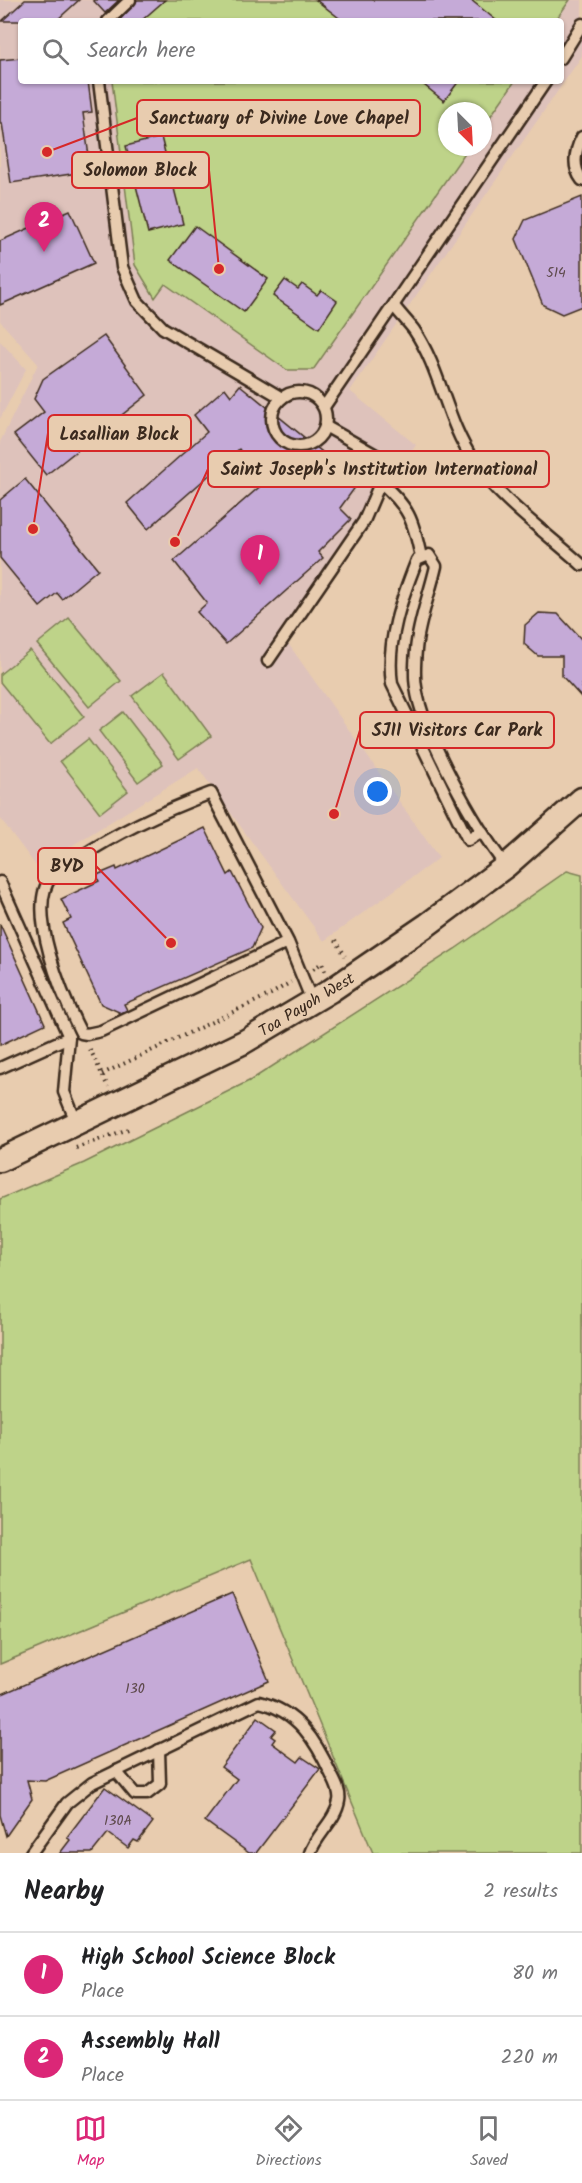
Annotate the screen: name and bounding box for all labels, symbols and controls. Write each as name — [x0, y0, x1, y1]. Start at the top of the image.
search box — [18, 18, 564, 84]
text: Search here — [87, 34, 195, 69]
icon: search — [39, 35, 72, 68]
callout: Sanctuary of Divine Love Chapel — [137, 100, 420, 136]
north arrow — [438, 102, 492, 156]
text: Sanctuary of Divine Love Chapel — [149, 105, 409, 134]
callout: Solomon Block — [72, 152, 209, 188]
text: Solomon Block — [84, 157, 198, 186]
pin: 2 — [24, 202, 63, 252]
house number: 514 — [546, 262, 566, 284]
callout: Lasallian Block — [48, 415, 191, 451]
text: Lasallian Block — [60, 421, 180, 450]
callout: Saint Joseph's Institution International — [208, 451, 549, 487]
text: Saint Joseph's Institution International — [221, 456, 538, 485]
pin: 1 — [240, 536, 280, 585]
callout: SJII Visitors Car Park — [360, 712, 554, 748]
text: SJII Visitors Car Park — [372, 717, 543, 746]
your location — [363, 777, 392, 806]
callout: BYD — [38, 848, 96, 884]
text: BYD — [50, 853, 84, 882]
street label: Toa Payoh West — [254, 966, 360, 1044]
house number: 130 — [125, 1678, 145, 1700]
house number: 130A — [104, 1810, 132, 1832]
text: Nearby — [24, 1871, 104, 1913]
text: 2 results — [483, 1876, 558, 1908]
text: High School Science Block — [81, 1941, 335, 1976]
text: 1 — [40, 1958, 47, 1990]
text: 80 m — [512, 1958, 558, 1990]
text: Place — [81, 1976, 124, 2008]
text: Assembly Hall — [81, 2025, 220, 2060]
text: 2 — [38, 2042, 49, 2074]
text: 220 m — [501, 2042, 558, 2074]
text: Place — [81, 2060, 124, 2092]
tab: Map — [74, 2112, 107, 2173]
tab: Directions — [255, 2112, 322, 2173]
tab: Saved — [470, 2112, 508, 2173]

